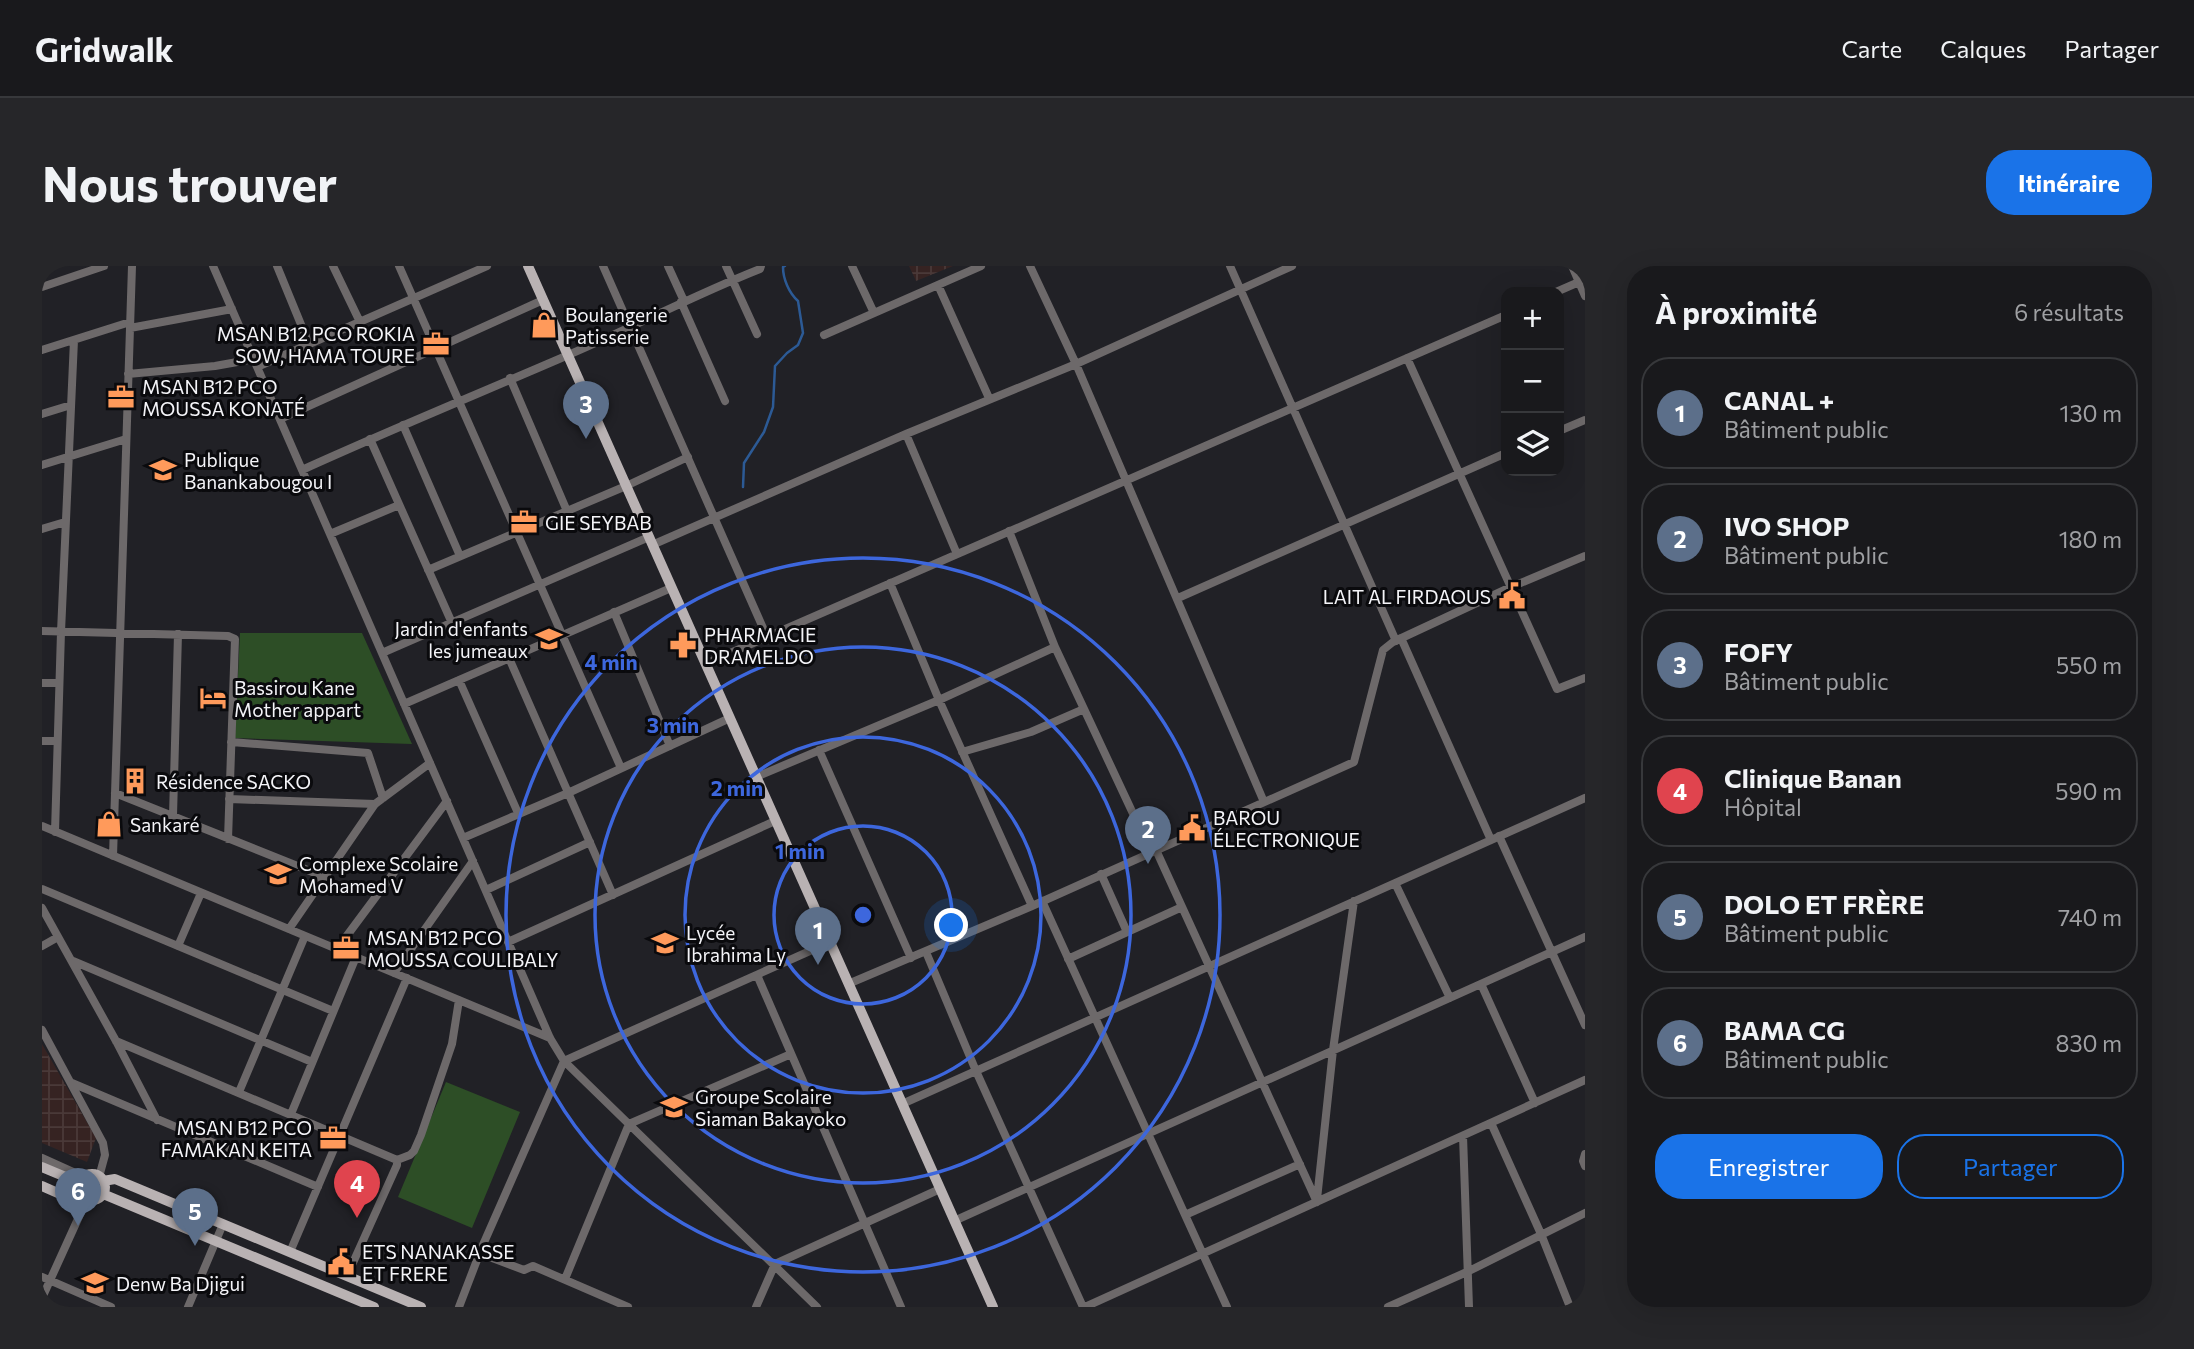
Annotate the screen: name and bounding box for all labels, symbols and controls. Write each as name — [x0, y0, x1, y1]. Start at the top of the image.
text: Gridwalk — [35, 28, 174, 69]
text: Carte — [1841, 34, 1902, 63]
text: Calques — [1940, 34, 2026, 63]
text: Partager — [2064, 34, 2159, 63]
button: Itinéraire — [1986, 150, 2152, 215]
text: Nous trouver — [42, 152, 337, 212]
map controls — [1501, 287, 1564, 476]
button: + — [1501, 287, 1564, 350]
text: À proximité — [1655, 293, 1817, 330]
text: 6 résultats — [2014, 298, 2124, 326]
place label: Boulangerie Patisserie — [565, 303, 668, 348]
shop icon: Boulangerie Patisserie — [529, 310, 559, 340]
place label: MSAN B12 PCO ROKIA SOW, HAMA TOURE — [217, 322, 415, 367]
office icon: MSAN B12 PCO ROKIA SOW, HAMA TOURE — [421, 329, 451, 359]
button: − — [1501, 350, 1564, 413]
place label: MSAN B12 PCO MOUSSA KONATÉ — [142, 375, 305, 420]
pin: 3 — [563, 381, 609, 439]
office icon: MSAN B12 PCO MOUSSA KONATÉ — [106, 382, 136, 412]
text: CANAL + — [1724, 384, 1834, 415]
text: 1 — [1675, 399, 1685, 427]
text: 130 m — [2060, 399, 2122, 427]
button: layers — [1501, 413, 1564, 476]
text: Bâtiment public — [1724, 415, 1889, 443]
place label: Publique Banankabougou I — [184, 448, 332, 493]
school or university icon: Publique Banankabougou I — [148, 455, 178, 485]
office icon: GIE SEYBAB — [509, 507, 539, 537]
text: IVO SHOP — [1724, 510, 1849, 541]
place label: GIE SEYBAB — [545, 511, 652, 534]
text: 2 — [1673, 525, 1687, 553]
text: 180 m — [2059, 525, 2122, 553]
text: Bâtiment public — [1724, 541, 1889, 569]
public building icon: LAIT AL FIRDAOUS — [1497, 581, 1527, 611]
place label: LAIT AL FIRDAOUS — [1323, 585, 1491, 608]
place label: Jardin d'enfants les jumeaux — [395, 617, 528, 662]
place label: PHARMACIE DRAMELDO — [704, 623, 816, 668]
school or university icon: Jardin d'enfants les jumeaux — [534, 624, 564, 654]
pharmacy icon: PHARMACIE DRAMELDO — [668, 630, 698, 660]
text: FOFY — [1724, 636, 1793, 667]
text: 4 min — [584, 649, 638, 674]
text: 3 — [1673, 651, 1687, 679]
text: 550 m — [2056, 651, 2122, 679]
text: Bâtiment public — [1724, 667, 1889, 695]
place label: Bassirou Kane Mother appart — [234, 676, 361, 721]
hotel icon: Bassirou Kane Mother appart — [198, 683, 228, 713]
text: 3 min — [647, 712, 699, 737]
text: Clinique Banan — [1724, 762, 1902, 793]
building icon: Résidence SACKO — [120, 766, 150, 796]
place label: Résidence SACKO — [156, 770, 311, 793]
text: 2 min — [711, 775, 763, 800]
text: 4 — [1673, 777, 1687, 805]
text: 590 m — [2055, 777, 2122, 805]
text: Hôpital — [1724, 793, 1802, 821]
pin: 2 — [1125, 806, 1171, 864]
place label: BAROU ÉLECTRONIQUE — [1213, 806, 1360, 851]
shop icon: Sankaré — [94, 809, 124, 839]
place label: Sankaré — [130, 813, 200, 836]
public building icon: BAROU ÉLECTRONIQUE — [1177, 813, 1207, 843]
text: 1 min — [775, 838, 825, 863]
place label: Complexe Scolaire Mohamed V — [299, 852, 458, 897]
school or university icon: Complexe Scolaire Mohamed V — [263, 859, 293, 889]
text: DOLO ET FRÈRE — [1724, 888, 1924, 919]
centre of rings — [851, 903, 875, 927]
text: 5 — [1673, 903, 1687, 931]
text: 740 m — [2058, 903, 2122, 931]
pin: 1 — [795, 907, 841, 965]
your location — [934, 908, 968, 942]
text: Bâtiment public — [1724, 919, 1889, 947]
place label: Lycée Ibrahima Ly — [686, 921, 786, 966]
place label: MSAN B12 PCO MOUSSA COULIBALY — [367, 926, 558, 971]
school or university icon: Lycée Ibrahima Ly — [650, 928, 680, 958]
office icon: MSAN B12 PCO MOUSSA COULIBALY — [331, 933, 361, 963]
text: BAMA CG — [1724, 1014, 1845, 1045]
text: 6 — [1673, 1029, 1687, 1057]
text: 830 m — [2056, 1029, 2122, 1057]
text: Bâtiment public — [1724, 1045, 1889, 1073]
place label: Groupe Scolaire Siaman Bakayoko — [695, 1085, 846, 1130]
school or university icon: Groupe Scolaire Siaman Bakayoko — [659, 1092, 689, 1122]
place label: MSAN B12 PCO FAMAKAN KEITA — [161, 1116, 312, 1161]
office icon: MSAN B12 PCO FAMAKAN KEITA — [318, 1123, 348, 1153]
button: Enregistrer — [1655, 1134, 1883, 1199]
button: Partager — [1897, 1134, 2124, 1199]
pin: 4 — [334, 1160, 380, 1218]
pin: 6 — [55, 1168, 101, 1226]
pin: 5 — [172, 1188, 218, 1246]
place label: ETS NANAKASSE ET FRERE — [362, 1240, 515, 1285]
public building icon: ETS NANAKASSE ET FRERE — [326, 1247, 356, 1277]
school or university icon: Denw Ba Djigui — [80, 1268, 110, 1298]
place label: Denw Ba Djigui — [116, 1272, 245, 1295]

